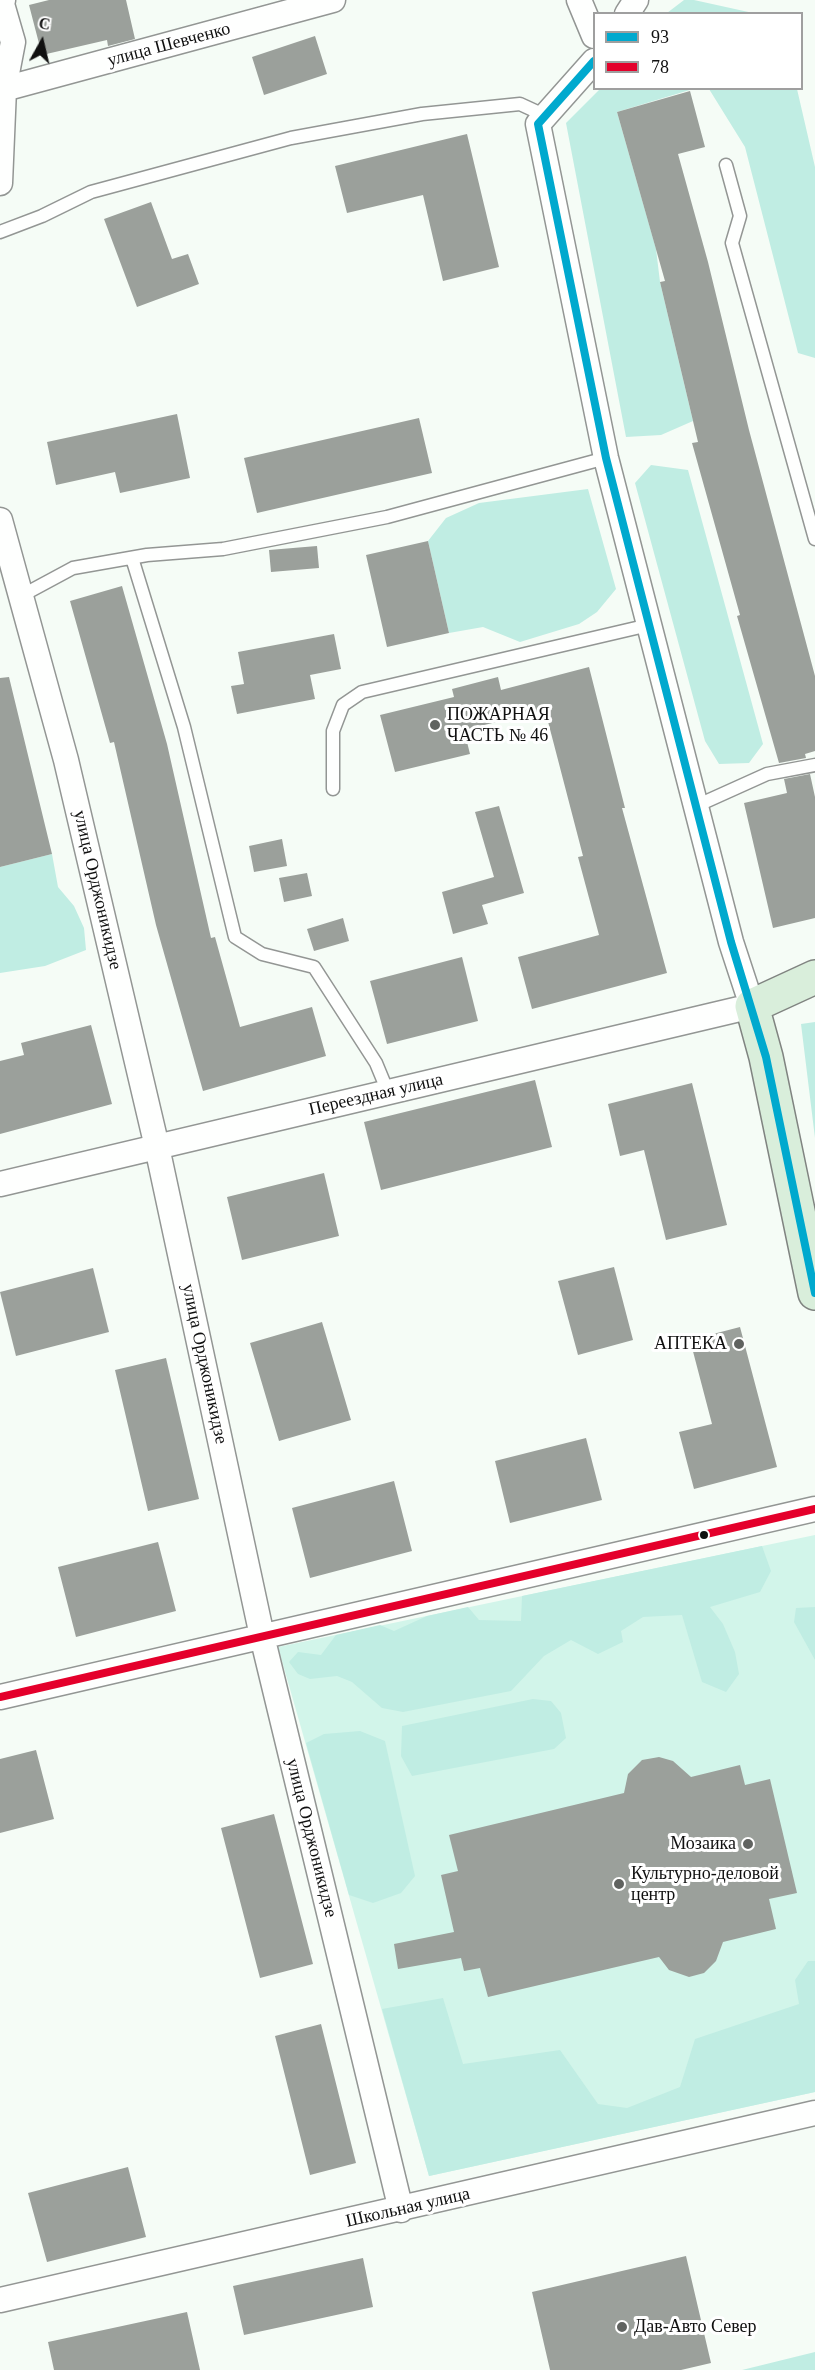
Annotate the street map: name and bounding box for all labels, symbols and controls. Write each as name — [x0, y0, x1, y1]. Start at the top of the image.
north arrow — [12, 12, 72, 72]
legend — [593, 12, 803, 90]
text: С — [38, 14, 51, 33]
street label: улица Шевченко — [105, 18, 233, 72]
text: 93 — [651, 27, 669, 47]
text: 78 — [651, 57, 669, 77]
place label: ПОЖАРНАЯ ЧАСТЬ № 46 — [447, 704, 550, 746]
marker: ПОЖАРНАЯ ЧАСТЬ № 46 — [428, 718, 442, 732]
street label: улица Орджоникидзе — [68, 808, 126, 972]
street label: Переездная улица — [307, 1069, 445, 1121]
street label: улица Орджоникидзе — [176, 1282, 232, 1446]
place label: АПТЕКА — [654, 1333, 727, 1355]
marker: АПТЕКА — [732, 1337, 746, 1351]
unlabelled marker — [698, 1529, 710, 1541]
street label: улица Орджоникидзе — [281, 1756, 341, 1920]
place label: Мозаика — [670, 1833, 736, 1855]
marker: Мозаика — [741, 1837, 755, 1851]
place label: Культурно-деловой центр — [631, 1863, 779, 1906]
marker: Культурно-деловой центр — [612, 1877, 626, 1891]
street label: Школьная улица — [344, 2183, 472, 2233]
place label: Дав-Авто Север — [634, 2316, 757, 2338]
marker: Дав-Авто Север — [615, 2320, 629, 2334]

